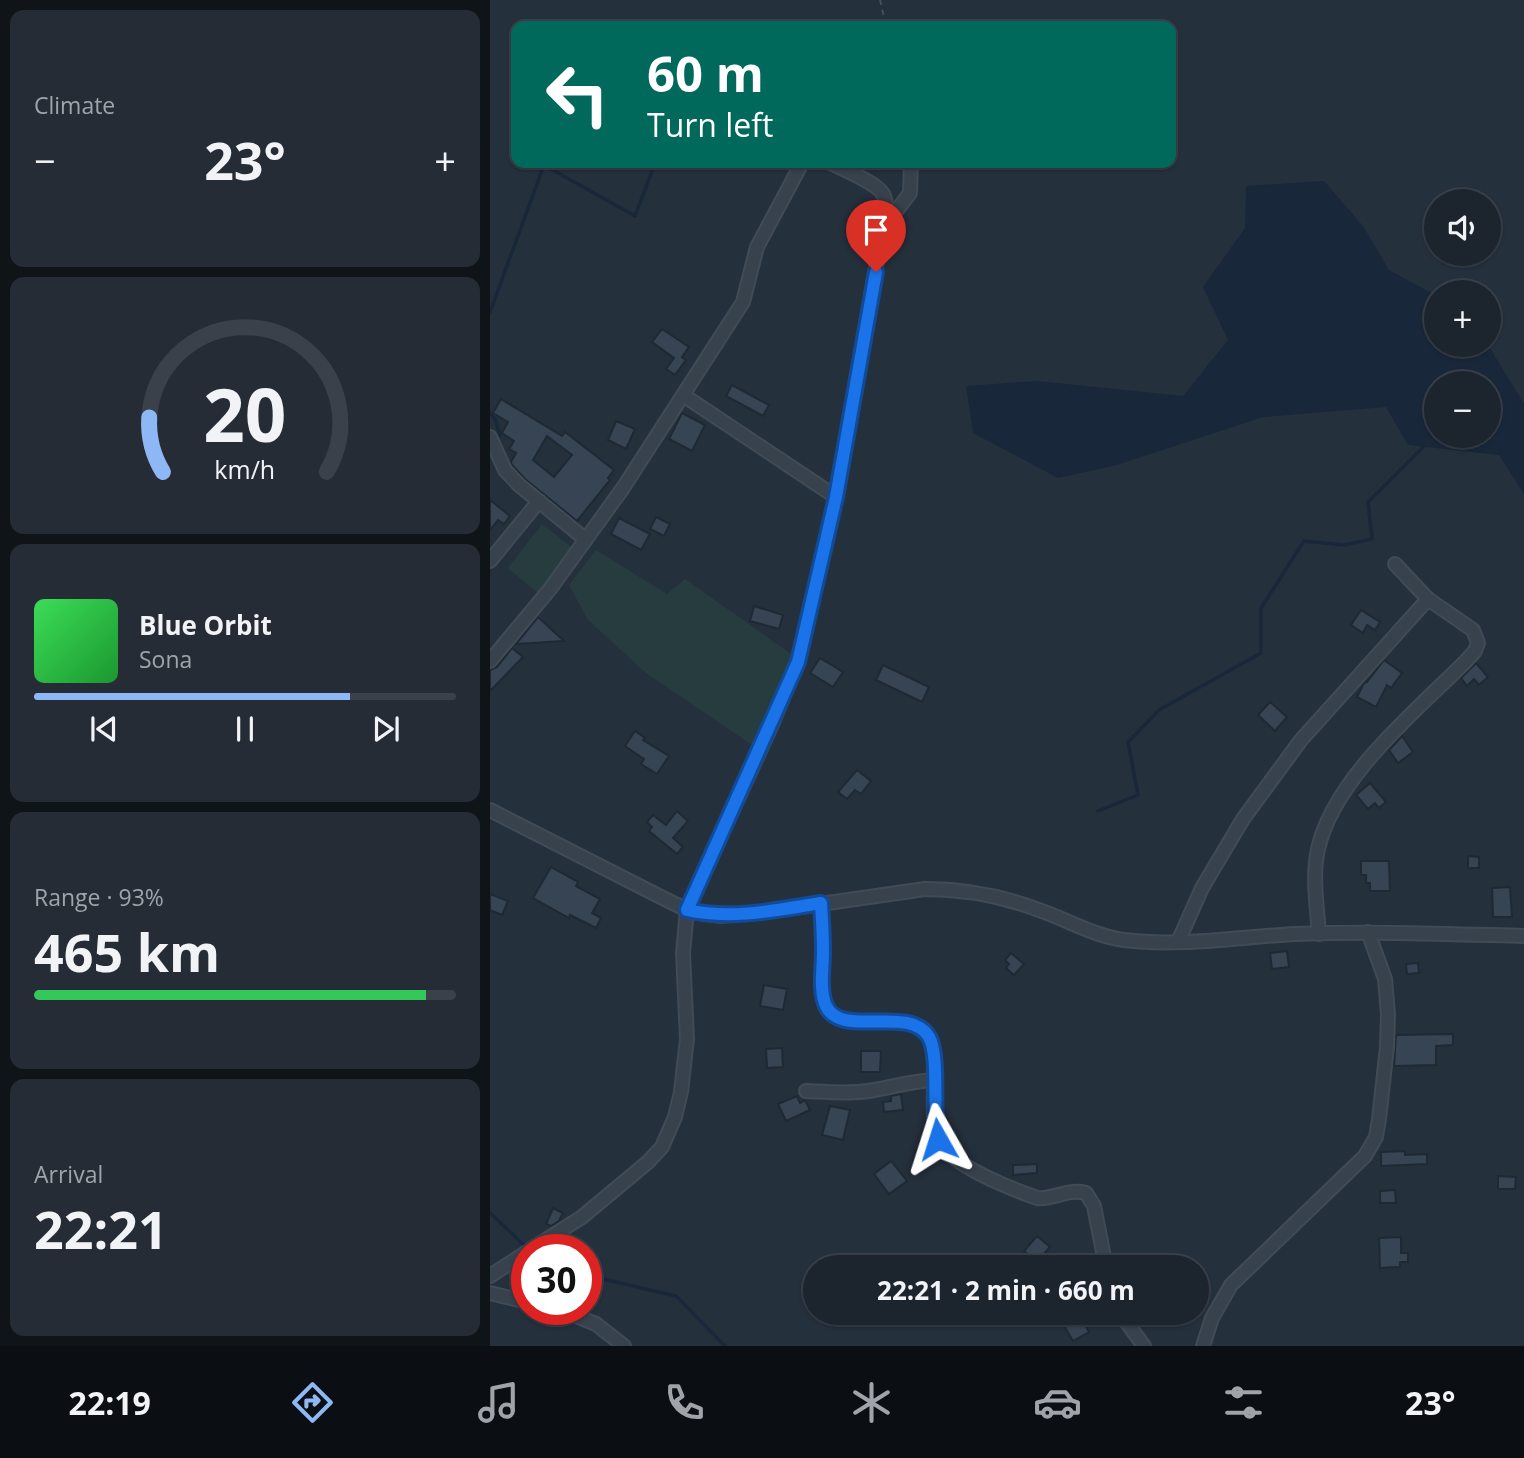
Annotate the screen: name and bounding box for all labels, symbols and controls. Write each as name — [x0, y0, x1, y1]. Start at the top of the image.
text: 60 m — [647, 40, 764, 106]
icon: left — [532, 49, 623, 140]
text: Climate — [34, 89, 115, 121]
text: Turn left — [647, 103, 773, 146]
text: 23° — [204, 124, 286, 195]
text: − — [34, 134, 56, 186]
text: + — [434, 134, 456, 186]
map controls — [1424, 189, 1501, 448]
button: sound — [1424, 189, 1501, 266]
pin — [846, 200, 906, 272]
icon: arrive — [857, 211, 895, 249]
button: + — [1424, 280, 1501, 357]
text: 20 — [203, 364, 287, 463]
button: − — [1424, 371, 1501, 448]
text: km/h — [215, 452, 275, 486]
text: Blue Orbit — [139, 607, 272, 643]
text: Sona — [139, 643, 192, 675]
icon: previous — [85, 710, 123, 748]
icon: pause — [226, 710, 264, 748]
icon: next — [367, 710, 405, 748]
text: Range · 93% — [34, 881, 164, 913]
text: 465 km — [34, 916, 220, 987]
position arrow — [901, 1102, 975, 1176]
text: Arrival — [34, 1158, 103, 1190]
text: 22:21 — [34, 1193, 168, 1264]
speed limit sign: 30 — [511, 1234, 602, 1325]
text: 22:21 · 2 min · 660 m — [877, 1272, 1135, 1308]
icon: directions — [288, 1378, 337, 1427]
icon: music — [474, 1378, 523, 1427]
icon: phone — [660, 1378, 709, 1427]
icon: climate — [847, 1378, 896, 1427]
icon: car — [1033, 1378, 1082, 1427]
icon: filters — [1219, 1378, 1268, 1427]
text: 22:19 — [69, 1381, 151, 1424]
text: 23° — [1405, 1381, 1455, 1424]

